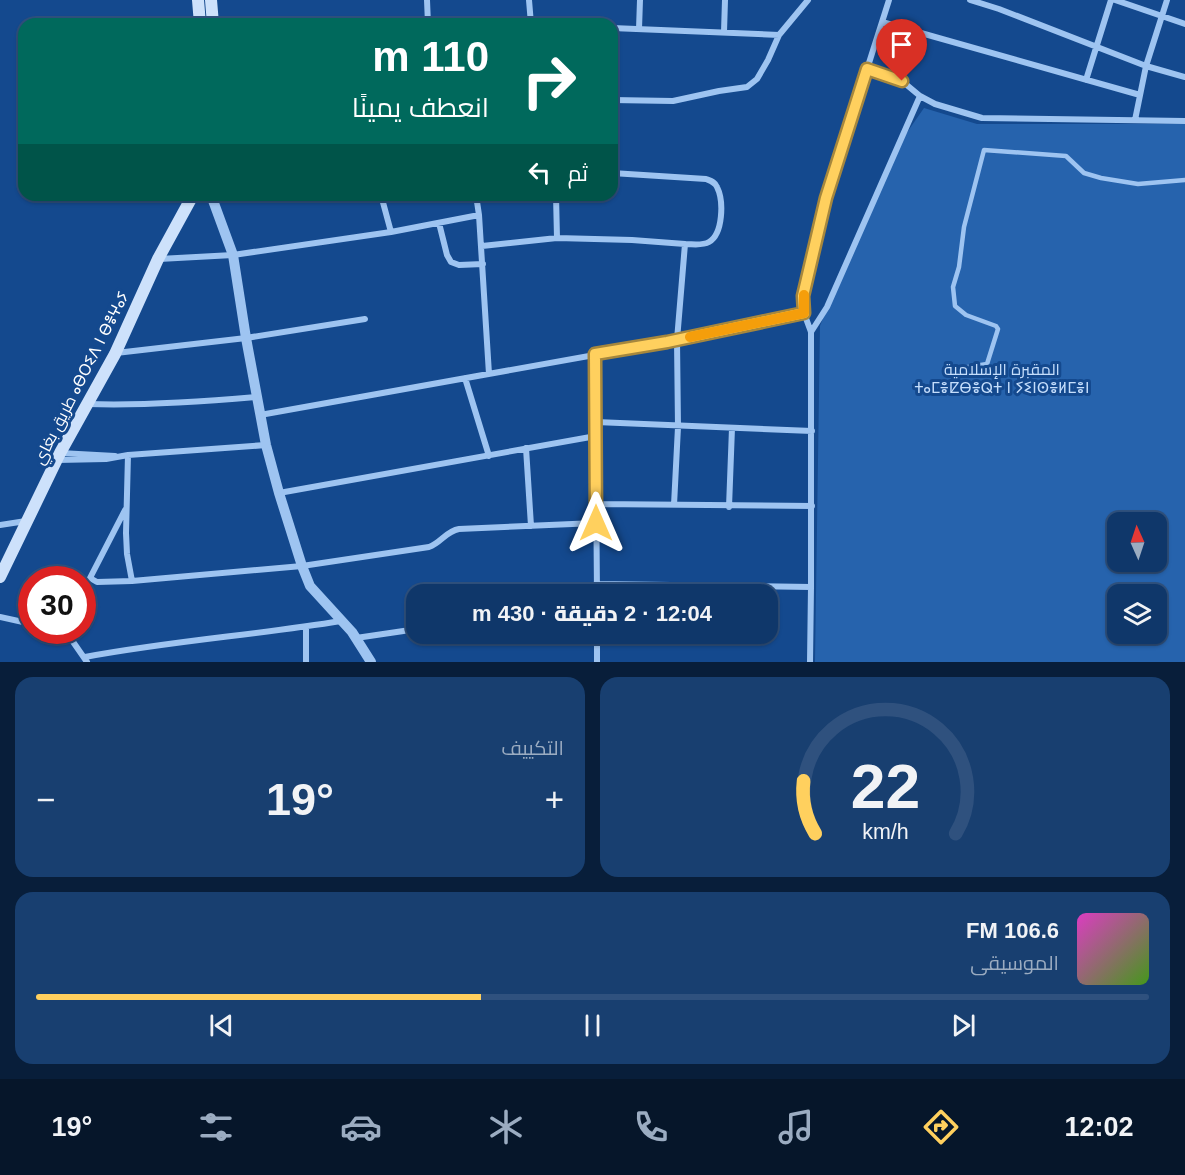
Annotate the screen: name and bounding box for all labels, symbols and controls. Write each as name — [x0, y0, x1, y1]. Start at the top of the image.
pin — [876, 19, 927, 81]
icon: arrive — [885, 28, 918, 61]
text: 110 m — [372, 33, 489, 80]
icon: right — [510, 42, 588, 120]
text: انعطف يمينًا — [352, 93, 489, 123]
icon: left — [523, 156, 556, 189]
text: ثم — [568, 161, 588, 186]
street label: طريق بغاي ⴰⴱⵔⵉⴷ ⵏ ⴱⴻⵖⴰⵢ — [30, 289, 136, 469]
park label: المقبرة الإسلامية ⵜⴰⵎⴻⵇⴱⴻⵕⵜ ⵏ ⵢⵉⵏⵙⴻⵍⵎⴻⵏ — [914, 361, 1090, 396]
position arrow — [564, 491, 628, 555]
north arrow — [1107, 512, 1167, 572]
map controls — [1107, 512, 1167, 644]
speed limit sign: 30 — [18, 566, 96, 644]
button: layers — [1107, 584, 1167, 644]
text: 12:04 · 2 دقيقة · 430 m — [472, 601, 712, 626]
text: التكييف — [501, 737, 564, 759]
text: 22 — [850, 752, 920, 821]
text: 19° — [266, 774, 334, 825]
text: − — [36, 781, 55, 818]
text: + — [545, 781, 564, 818]
text: km/h — [862, 820, 908, 844]
text: 106.6 FM — [966, 918, 1059, 943]
text: الموسيقى — [970, 952, 1059, 974]
icon: previous — [205, 1009, 238, 1042]
icon: pause — [576, 1009, 609, 1042]
icon: next — [947, 1009, 980, 1042]
icon: filters — [195, 1106, 237, 1148]
icon: car — [340, 1106, 382, 1148]
icon: climate — [485, 1106, 527, 1148]
icon: phone — [630, 1106, 672, 1148]
icon: music — [775, 1106, 817, 1148]
icon: directions — [920, 1106, 962, 1148]
text: 19° — [52, 1112, 92, 1142]
text: 12:02 — [1065, 1112, 1134, 1142]

